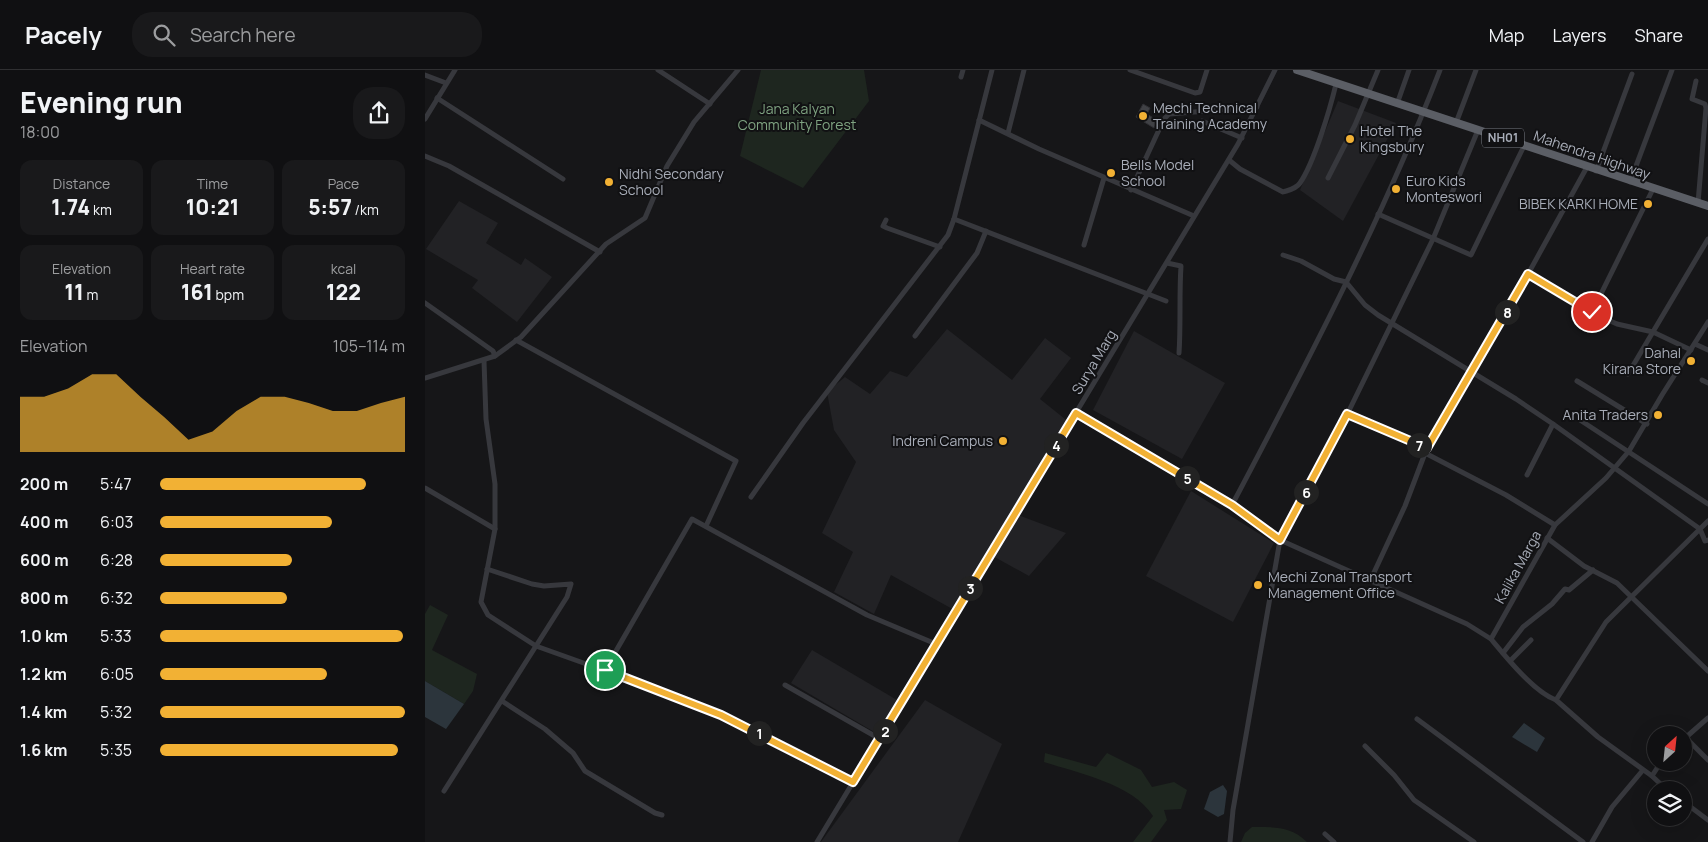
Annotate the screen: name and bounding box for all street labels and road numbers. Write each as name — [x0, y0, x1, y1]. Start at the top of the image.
street label: Mahendra Highway — [1531, 126, 1654, 184]
road number: NH01 — [1482, 128, 1524, 148]
street label: Surya Marg — [1067, 326, 1120, 398]
street label: Kalika Marga — [1490, 527, 1545, 607]

